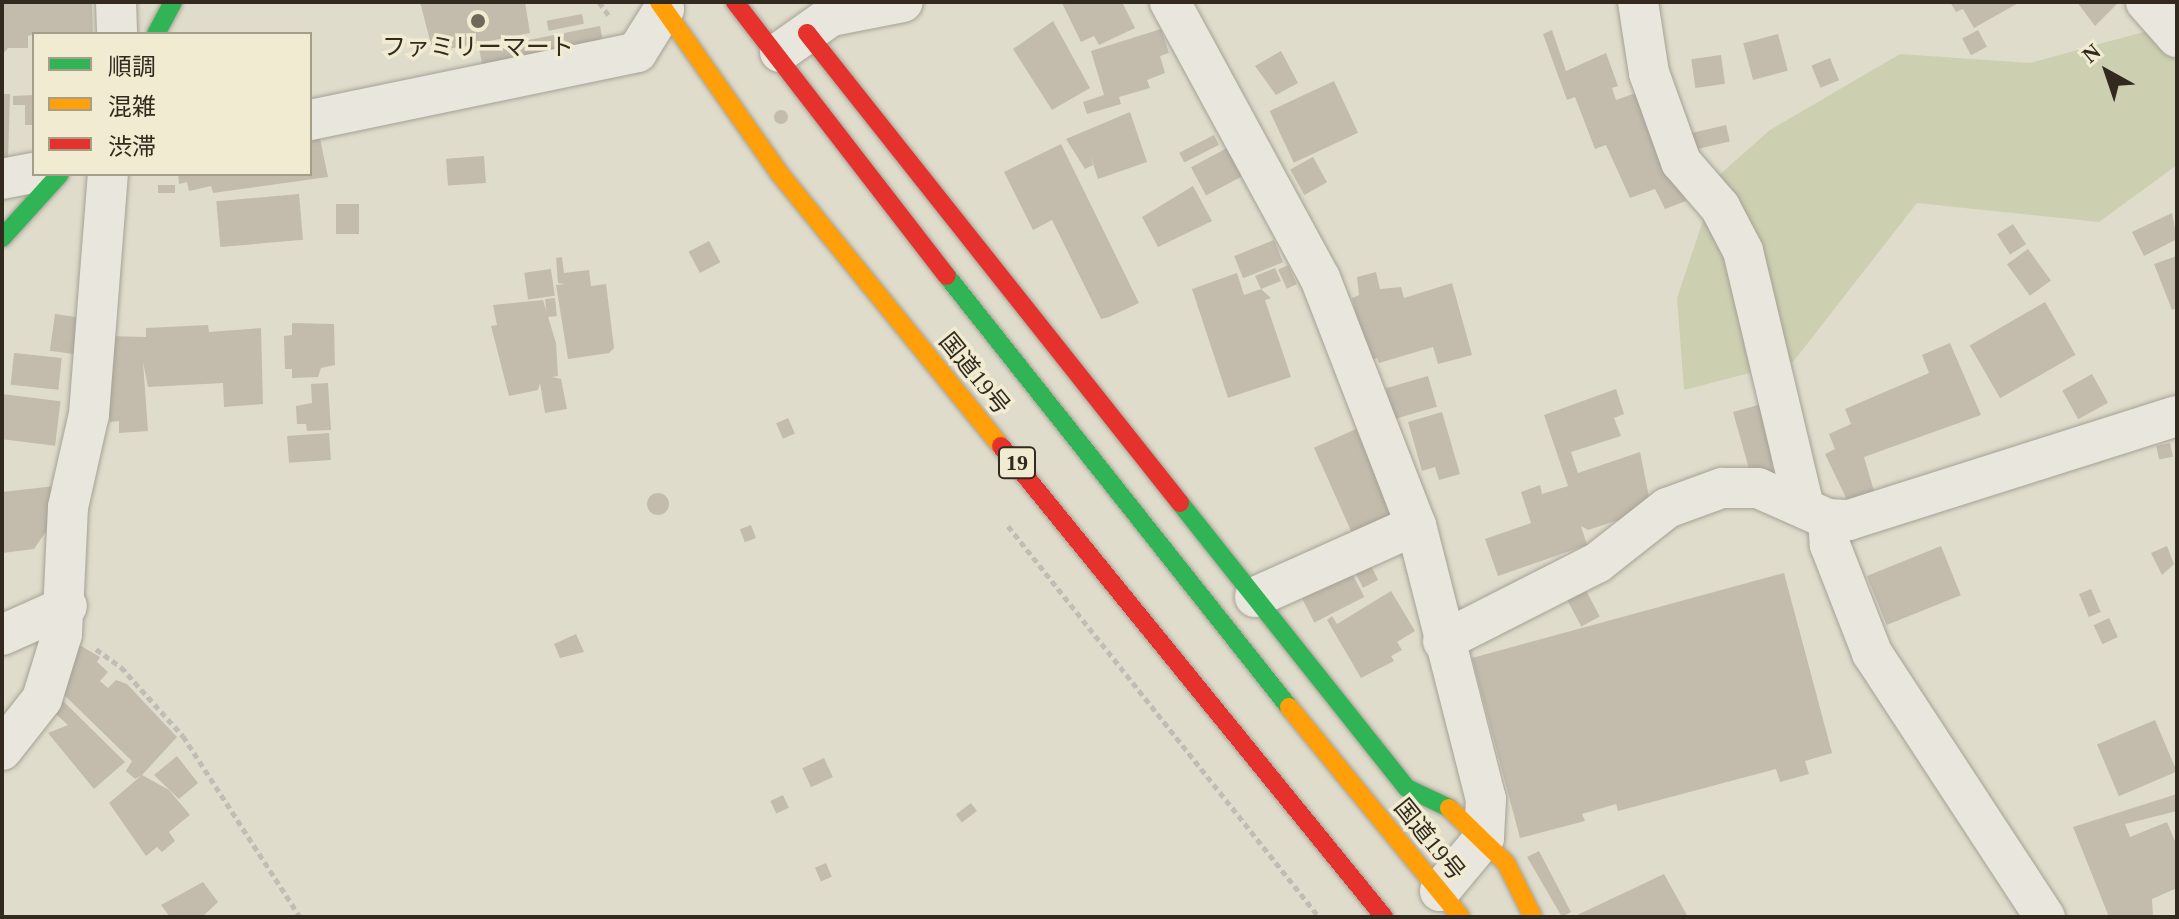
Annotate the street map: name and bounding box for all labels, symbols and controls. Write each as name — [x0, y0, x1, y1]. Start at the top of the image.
marker: ファミリーマート — [469, 12, 487, 30]
legend — [32, 32, 312, 176]
north arrow — [2067, 32, 2147, 112]
place label: ファミリーマート — [382, 34, 574, 62]
text: N — [2077, 39, 2105, 68]
text: 順調 — [108, 54, 156, 80]
text: 混雑 — [108, 94, 156, 120]
text: 渋滞 — [108, 134, 156, 160]
street label: 国道19号 — [933, 328, 1015, 420]
road number: 19 — [997, 445, 1037, 481]
street label: 国道19号 — [1388, 794, 1470, 886]

